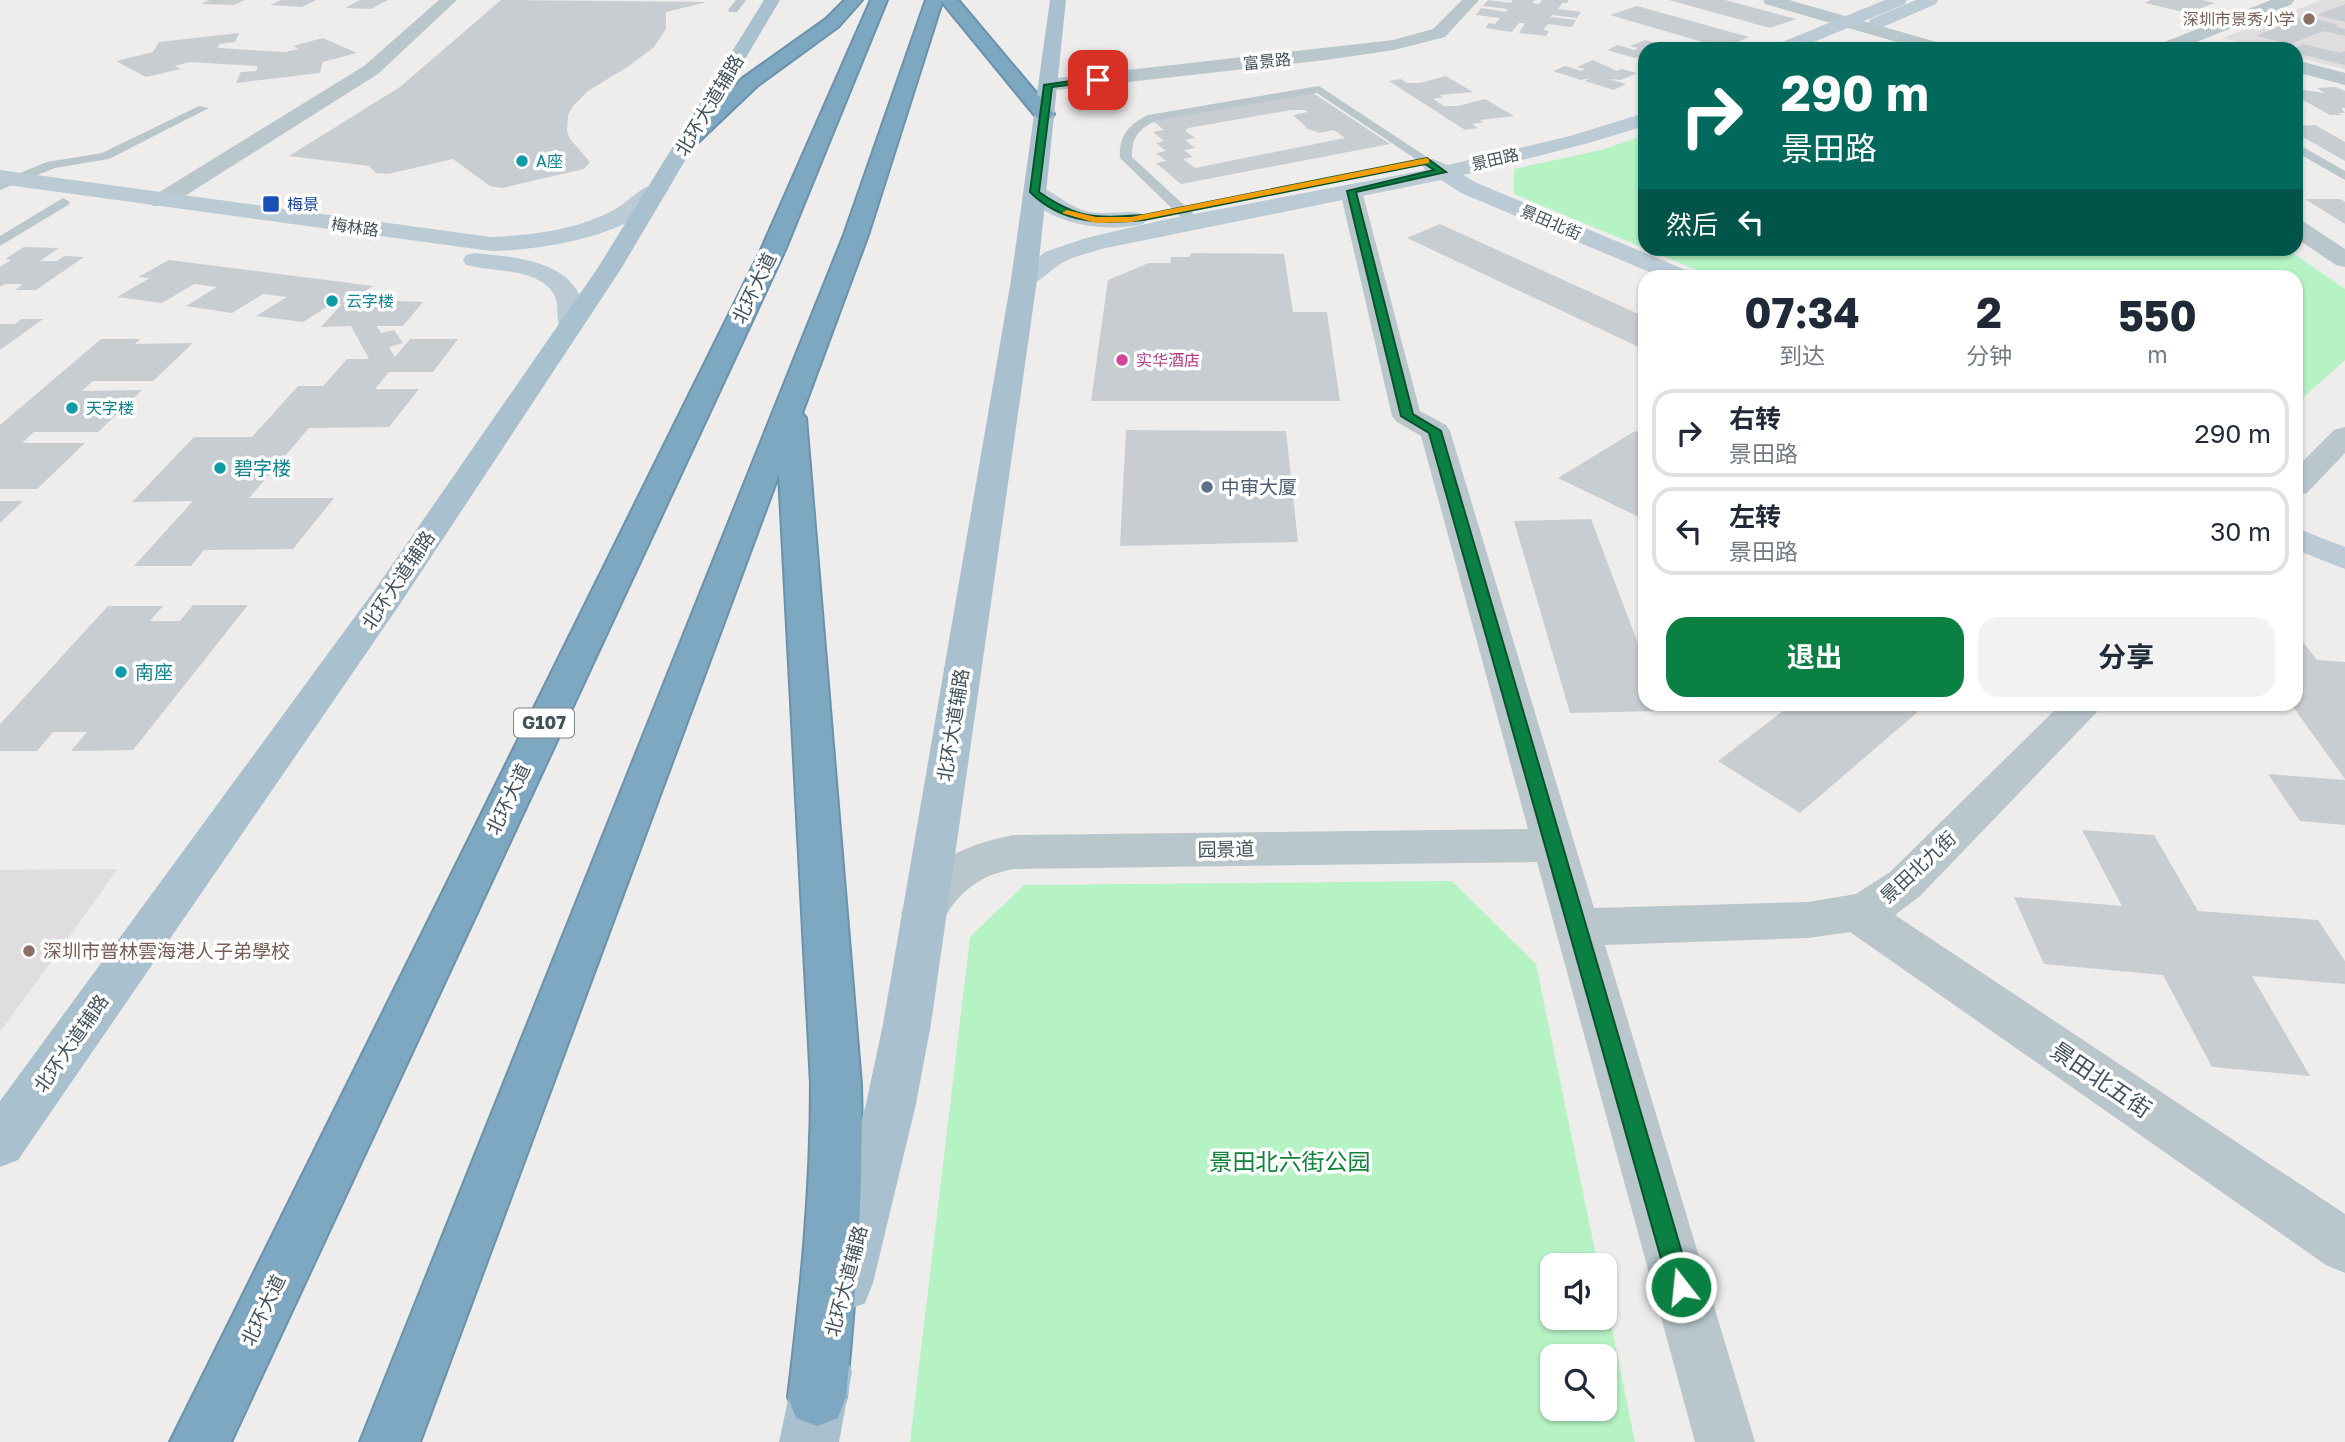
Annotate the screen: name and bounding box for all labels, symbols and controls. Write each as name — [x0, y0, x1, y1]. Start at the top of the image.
place label: 深圳市景秀小学 — [2183, 9, 2295, 29]
marker: 深圳市景秀小学 — [2301, 11, 2317, 27]
street label: 富景路 — [1242, 49, 1292, 73]
street label: 北环大道辅路 — [669, 50, 748, 160]
pin — [1068, 50, 1128, 110]
icon: arrive — [1079, 61, 1117, 99]
text: 290 m — [1781, 63, 1929, 122]
icon: right — [1666, 70, 1757, 161]
text: 景田路 — [1781, 129, 1877, 167]
street label: 景田路 — [1469, 144, 1521, 174]
place label: A座 — [536, 151, 563, 171]
marker: A座 — [514, 153, 530, 169]
marker: 梅景 — [261, 194, 281, 214]
place label: 梅景 — [287, 194, 319, 214]
street label: 景田北街 — [1518, 200, 1584, 244]
icon: left — [1732, 203, 1770, 241]
text: 然后 — [1666, 209, 1718, 240]
street label: 梅林路 — [330, 214, 380, 240]
street label: 北环大道 — [727, 249, 781, 327]
text: 07:34 — [1744, 287, 1860, 337]
text: 2 — [1976, 287, 2002, 337]
text: 550 — [2118, 290, 2197, 340]
place label: 云字楼 — [346, 291, 394, 311]
marker: 云字楼 — [324, 293, 340, 309]
text: m — [2147, 340, 2168, 368]
text: 到达 — [1779, 341, 1825, 369]
text: 分钟 — [1966, 341, 2012, 369]
place label: 实华酒店 — [1136, 350, 1200, 370]
marker: 实华酒店 — [1114, 352, 1130, 368]
place label: 天字楼 — [86, 398, 134, 418]
marker: 天字楼 — [64, 400, 80, 416]
text: 右转 — [1729, 403, 1781, 434]
icon: right — [1670, 414, 1708, 452]
text: 290 m — [2195, 418, 2271, 449]
text: 景田路 — [1729, 439, 1798, 467]
place label: 碧字楼 — [234, 456, 291, 479]
marker: 碧字楼 — [212, 460, 228, 476]
place label: 中审大厦 — [1221, 475, 1297, 498]
marker: 中审大厦 — [1199, 479, 1215, 495]
text: 左转 — [1729, 501, 1781, 532]
icon: left — [1670, 512, 1708, 550]
text: 30 m — [2210, 516, 2271, 547]
street label: 北环大道辅路 — [356, 526, 439, 633]
text: 景田路 — [1729, 537, 1798, 565]
button: 退出 — [1666, 617, 1964, 697]
button: 分享 — [1978, 617, 2275, 697]
place label: 南座 — [135, 660, 173, 683]
marker: 南座 — [113, 664, 129, 680]
street label: 北环大道辅路 — [932, 667, 973, 783]
road number: G107 — [514, 708, 574, 738]
street label: 北环大道 — [481, 760, 535, 838]
street label: 景田北九街 — [1875, 826, 1960, 907]
street label: 园景道 — [1197, 837, 1255, 860]
place label: 深圳市普林雲海港人子弟學校 — [43, 939, 290, 962]
marker: 深圳市普林雲海港人子弟學校 — [21, 943, 37, 959]
street label: 北环大道辅路 — [28, 989, 113, 1096]
street label: 景田北五街 — [2046, 1035, 2157, 1123]
park label: 景田北六街公园 — [1210, 1147, 1371, 1175]
street label: 北环大道辅路 — [820, 1223, 871, 1339]
position arrow — [1644, 1250, 1718, 1324]
map controls — [1540, 1253, 1617, 1421]
button: sound — [1540, 1253, 1617, 1330]
street label: 北环大道 — [236, 1271, 290, 1349]
button: search — [1540, 1344, 1617, 1421]

